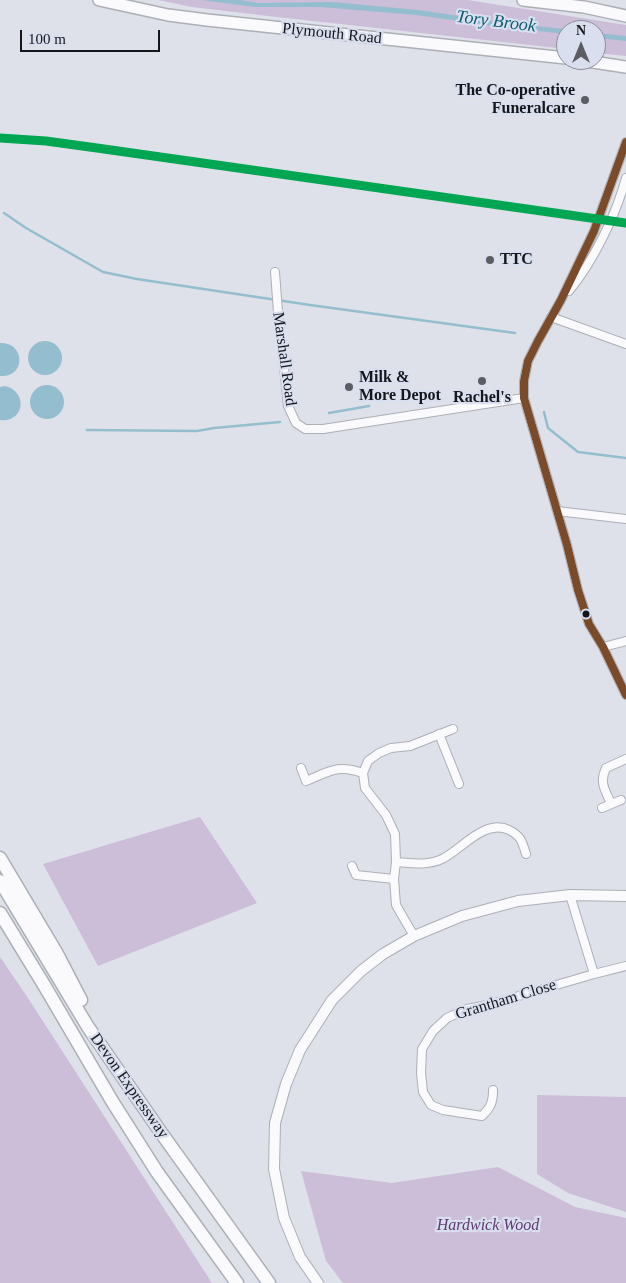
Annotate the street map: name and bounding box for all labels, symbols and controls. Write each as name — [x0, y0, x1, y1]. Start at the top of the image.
water label: Tory Brook — [455, 6, 537, 38]
street label: Plymouth Road — [281, 19, 383, 49]
scale bar — [22, 20, 162, 52]
north arrow — [556, 20, 606, 70]
text: N — [576, 23, 586, 38]
text: 100 m — [28, 31, 66, 47]
place label: The Co-operative Funeralcare — [455, 81, 575, 119]
marker: The Co-operative Funeralcare — [579, 94, 591, 106]
place label: TTC — [500, 250, 533, 270]
marker: TTC — [484, 254, 496, 266]
street label: Marshall Road — [268, 311, 300, 407]
place label: Milk & More Depot — [359, 368, 441, 406]
marker: Rachel's — [476, 375, 488, 387]
marker: Milk & More Depot — [343, 381, 355, 393]
place label: Rachel's — [453, 388, 511, 408]
unlabelled marker — [581, 609, 591, 619]
street label: Grantham Close — [453, 976, 559, 1024]
street label: Devon Expressway — [86, 1030, 172, 1142]
park label: Hardwick Wood — [437, 1216, 539, 1236]

